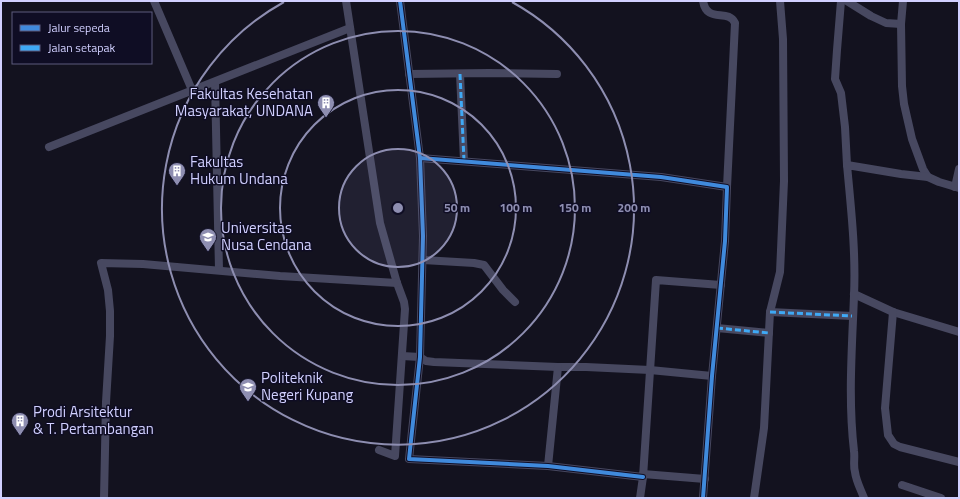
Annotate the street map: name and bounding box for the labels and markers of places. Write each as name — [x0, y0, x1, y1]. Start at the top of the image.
place label: Fakultas Kesehatan Masyarakat, UNDANA — [175, 82, 313, 122]
building icon: Fakultas Kesehatan Masyarakat, UNDANA — [316, 93, 336, 118]
place label: Fakultas Hukum Undana — [190, 150, 288, 190]
building icon: Fakultas Hukum Undana — [167, 161, 187, 186]
centre of rings — [391, 201, 405, 215]
place label: Universitas Nusa Cendana — [221, 216, 312, 256]
school or university icon: Universitas Nusa Cendana — [198, 227, 218, 252]
place label: Politeknik Negeri Kupang — [261, 366, 353, 406]
school or university icon: Politeknik Negeri Kupang — [238, 377, 258, 402]
place label: Prodi Arsitektur & T. Pertambangan — [33, 400, 154, 440]
building icon: Prodi Arsitektur & T. Pertambangan — [10, 411, 30, 436]

